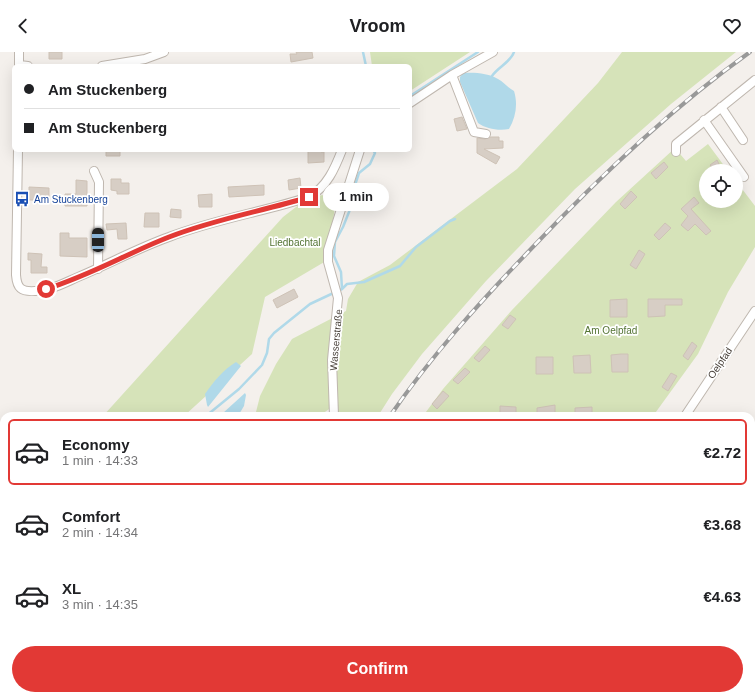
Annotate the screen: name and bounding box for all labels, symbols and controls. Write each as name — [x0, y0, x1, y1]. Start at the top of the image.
icon: back — [12, 15, 34, 37]
icon: heart — [721, 15, 743, 37]
text: Vroom — [349, 16, 406, 36]
text: Am Stuckenberg — [48, 81, 167, 98]
text: Am Stuckenberg — [48, 119, 167, 136]
map controls — [699, 164, 743, 208]
button: locate — [699, 164, 743, 208]
callout: 1 min — [323, 183, 389, 211]
route end — [300, 188, 318, 206]
text: 1 min — [339, 189, 373, 204]
bus stop icon: Am Stuckenberg — [13, 190, 31, 208]
place label: Am Stuckenberg — [34, 194, 108, 205]
car — [92, 228, 104, 252]
park label: Liedbachtal — [269, 237, 321, 248]
route start — [37, 280, 55, 298]
street label: Wasserstraße — [328, 308, 344, 371]
park label: Am Oelpfad — [585, 325, 637, 336]
street label: Oelpfad — [706, 345, 734, 381]
icon: car — [14, 434, 50, 470]
text: Economy — [62, 436, 130, 453]
text: €2.72 — [703, 444, 741, 461]
text: 1 min · 14:33 — [62, 453, 138, 468]
icon: car — [14, 506, 50, 542]
text: Comfort — [62, 508, 120, 525]
text: €3.68 — [703, 516, 741, 533]
text: 2 min · 14:34 — [62, 525, 138, 540]
icon: car — [14, 578, 50, 614]
text: XL — [62, 580, 81, 597]
text: €4.63 — [703, 588, 741, 605]
text: 3 min · 14:35 — [62, 597, 138, 612]
button: Confirm — [12, 646, 743, 692]

